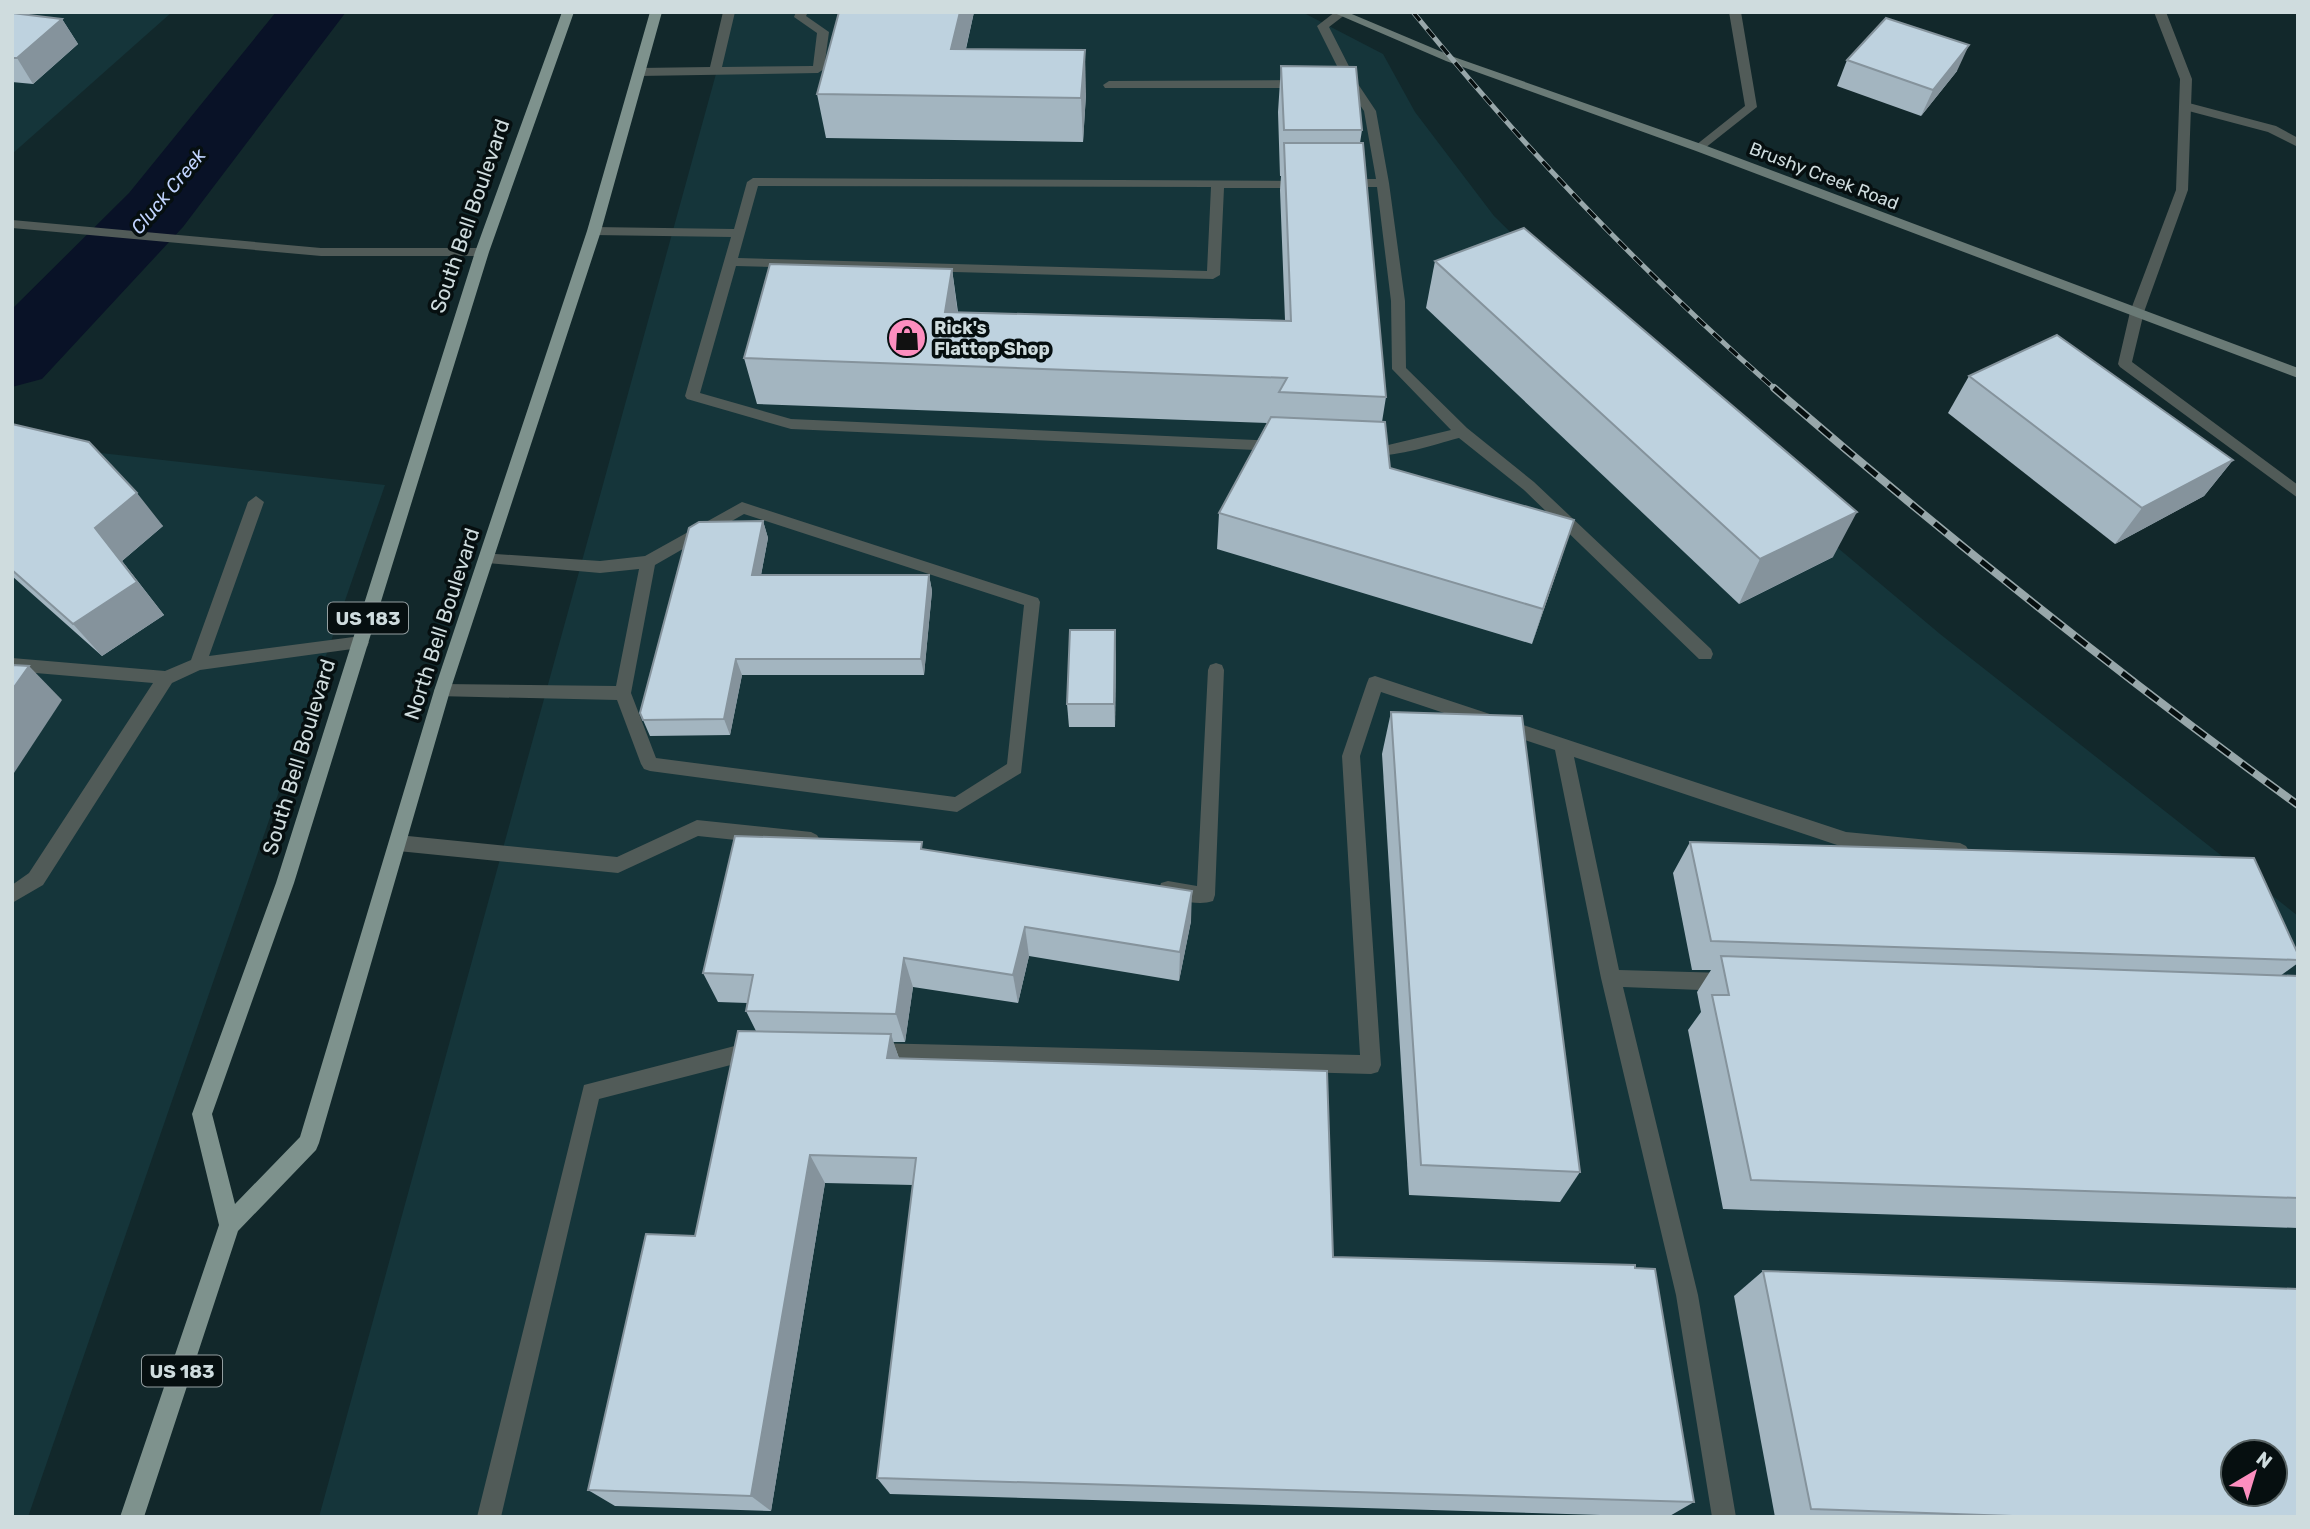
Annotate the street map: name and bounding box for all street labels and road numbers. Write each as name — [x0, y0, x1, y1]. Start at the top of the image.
street label: South Bell Boulevard — [425, 116, 514, 316]
street label: Brushy Creek Road — [1746, 137, 1902, 215]
street label: North Bell Boulevard — [399, 525, 484, 723]
road number: US 183 — [328, 603, 408, 634]
street label: South Bell Boulevard — [257, 656, 340, 858]
road number: US 183 — [142, 1356, 222, 1386]

